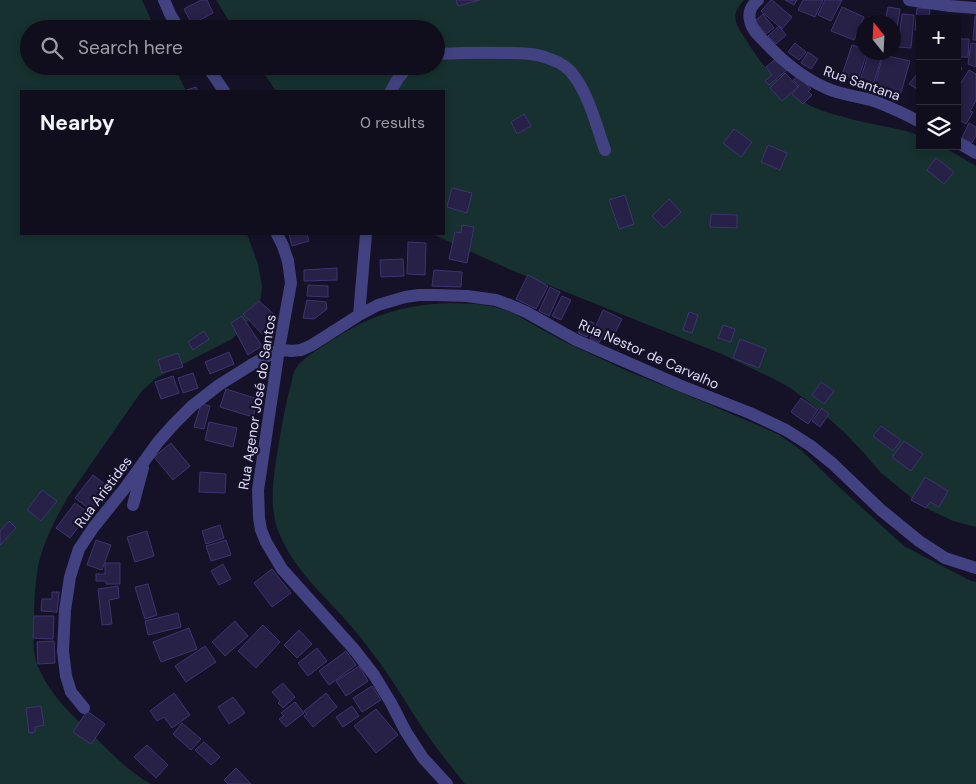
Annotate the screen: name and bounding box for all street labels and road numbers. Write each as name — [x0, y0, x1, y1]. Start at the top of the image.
street label: Rua Santana — [821, 61, 903, 105]
street label: Rua Agenor José do Santos — [234, 313, 280, 491]
street label: Rua Nestor de Carvalho — [576, 315, 722, 393]
street label: Rua Aristides — [70, 453, 136, 531]

